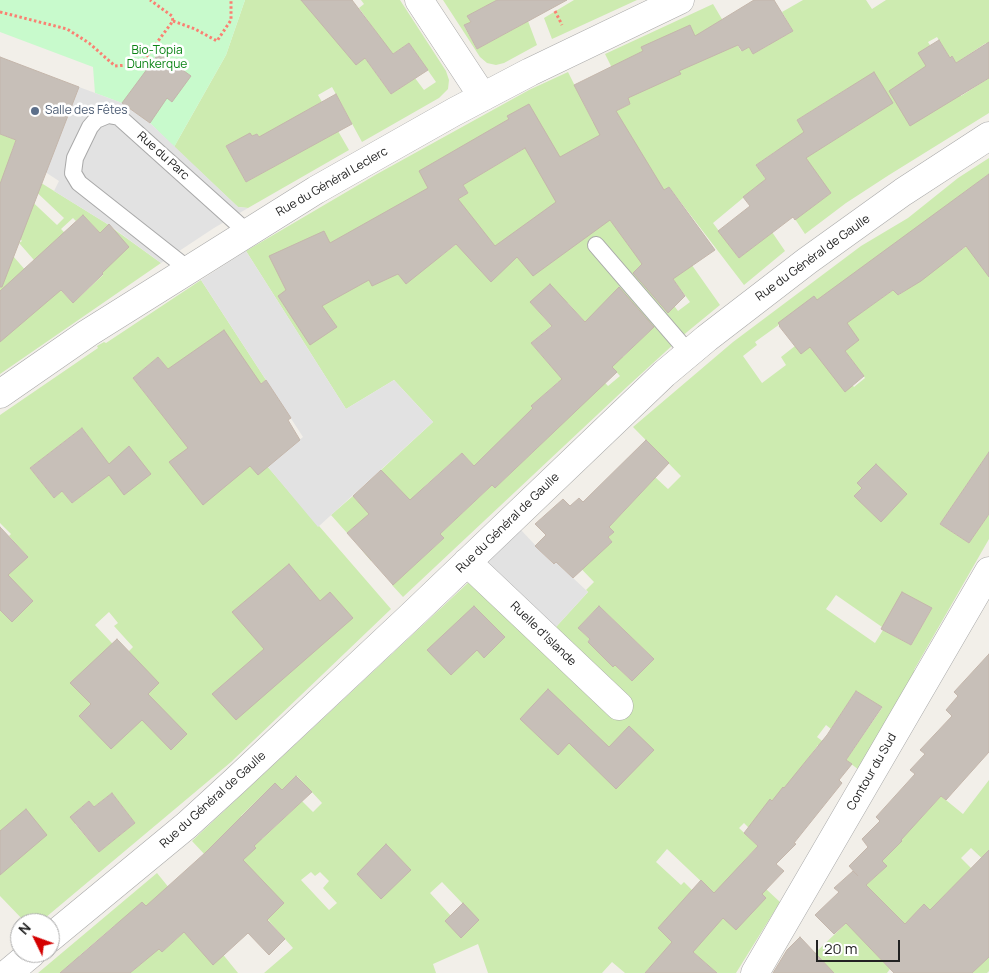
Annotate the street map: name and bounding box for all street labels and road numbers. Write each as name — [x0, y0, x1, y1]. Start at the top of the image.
street label: Rue du Parc — [134, 129, 192, 183]
street label: Rue du Général Leclerc — [274, 144, 390, 220]
street label: Rue du Général de Gaulle — [753, 212, 873, 304]
street label: Rue du Général de Gaulle — [454, 470, 562, 576]
street label: Ruelle d'Islande — [507, 599, 579, 669]
street label: Contour du Sud — [844, 731, 900, 813]
street label: Rue du Général de Gaulle — [157, 749, 269, 851]

